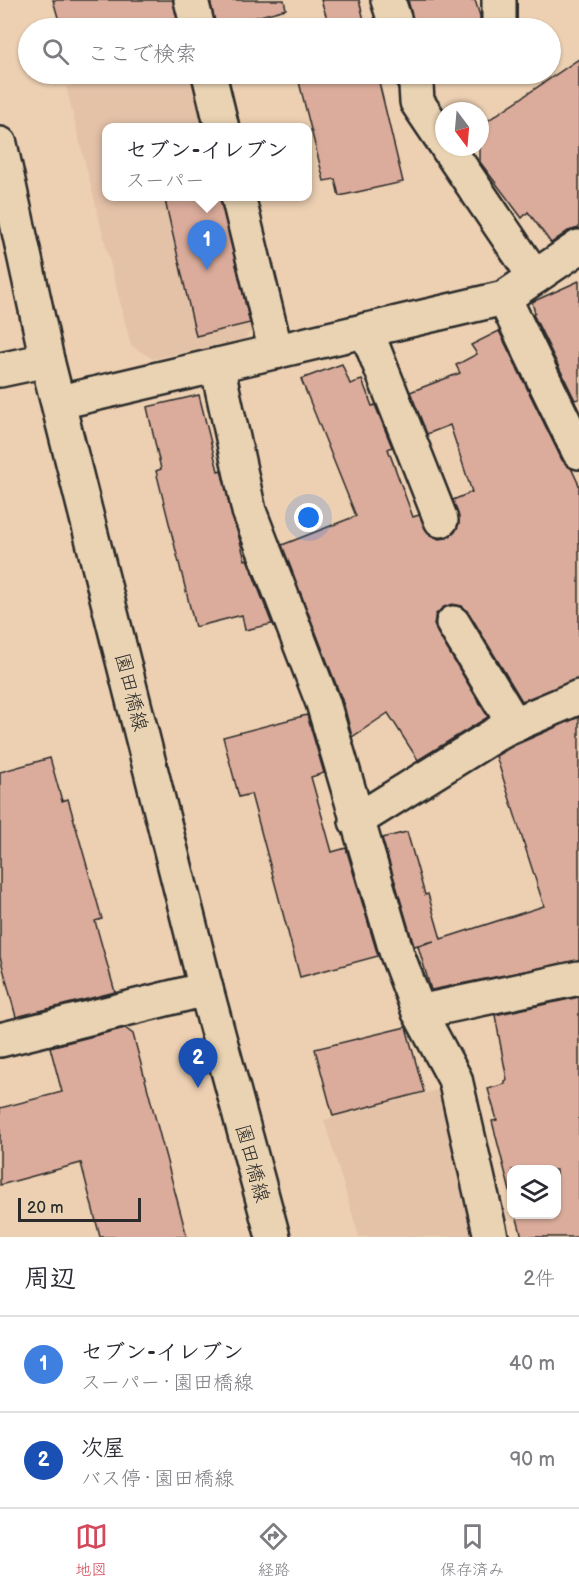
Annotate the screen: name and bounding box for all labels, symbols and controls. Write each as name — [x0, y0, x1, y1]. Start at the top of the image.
search box — [18, 18, 561, 84]
icon: search — [39, 35, 72, 68]
text: ここで検索 — [87, 41, 197, 68]
north arrow — [435, 102, 489, 156]
popup — [102, 123, 312, 201]
text: セブン-イレブン — [126, 137, 289, 164]
text: スーパー — [126, 169, 205, 193]
pin: 1 — [188, 220, 226, 270]
your location — [294, 503, 323, 532]
street label: 園田橋線 — [110, 651, 152, 734]
pin: 2 — [178, 1038, 218, 1088]
street label: 園田橋線 — [230, 1122, 274, 1205]
map controls — [507, 1165, 561, 1219]
button: layers — [507, 1165, 561, 1219]
scale bar — [18, 1195, 141, 1222]
text: 20 m — [27, 1199, 63, 1218]
text: 周辺 — [24, 1264, 76, 1295]
text: 2件 — [523, 1267, 555, 1291]
text: セブン-イレブン — [81, 1339, 244, 1366]
text: 1 — [39, 1352, 48, 1376]
text: 40 m — [509, 1352, 555, 1376]
text: スーパー · 園田橋線 — [81, 1371, 253, 1395]
text: 次屋 — [81, 1435, 125, 1462]
text: 2 — [38, 1448, 49, 1472]
text: 90 m — [510, 1448, 555, 1472]
text: バス停 · 園田橋線 — [81, 1467, 234, 1491]
tab: 地図 — [75, 1520, 108, 1580]
tab: 経路 — [257, 1520, 290, 1580]
tab: 保存済み — [440, 1520, 504, 1580]

